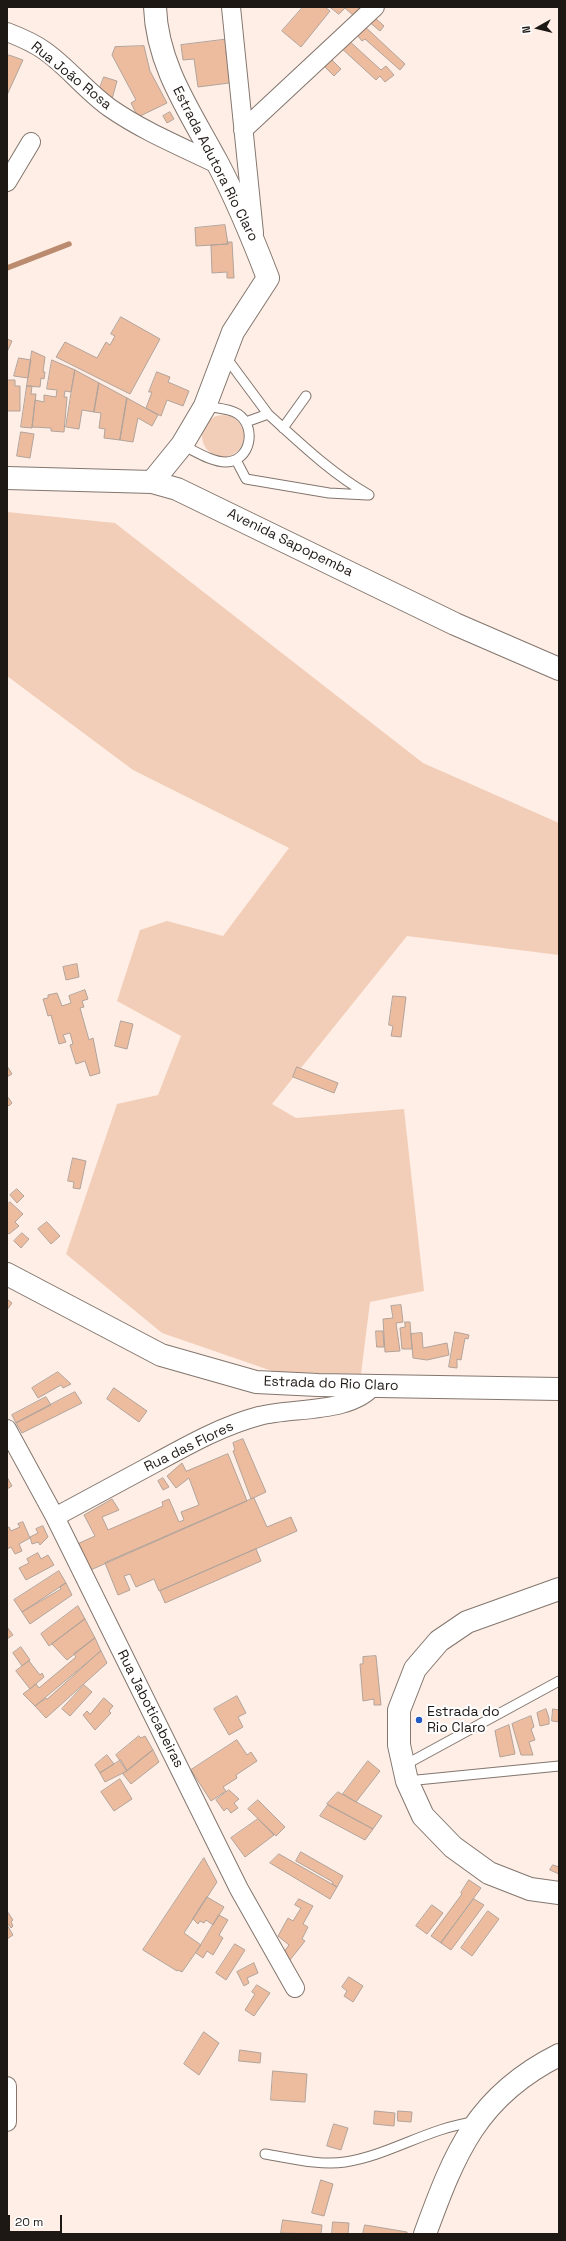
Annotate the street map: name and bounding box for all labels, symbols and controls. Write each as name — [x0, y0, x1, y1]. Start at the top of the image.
north arrow — [518, 8, 558, 48]
text: N — [519, 25, 534, 34]
street label: Rua João Rosa — [27, 38, 115, 114]
street label: Estrada Adutora Rio Claro — [169, 84, 261, 244]
street label: Avenida Sapopemba — [225, 505, 355, 581]
street label: Estrada do Rio Claro — [263, 1373, 399, 1395]
street label: Rua das Flores — [142, 1418, 236, 1476]
street label: Rua Jaboticabeiras — [113, 1647, 187, 1771]
place label: Estrada do Rio Claro — [427, 1704, 500, 1736]
marker: Estrada do Rio Claro — [414, 1715, 424, 1725]
scale bar — [10, 2207, 64, 2233]
text: 20 m — [15, 2214, 43, 2230]

